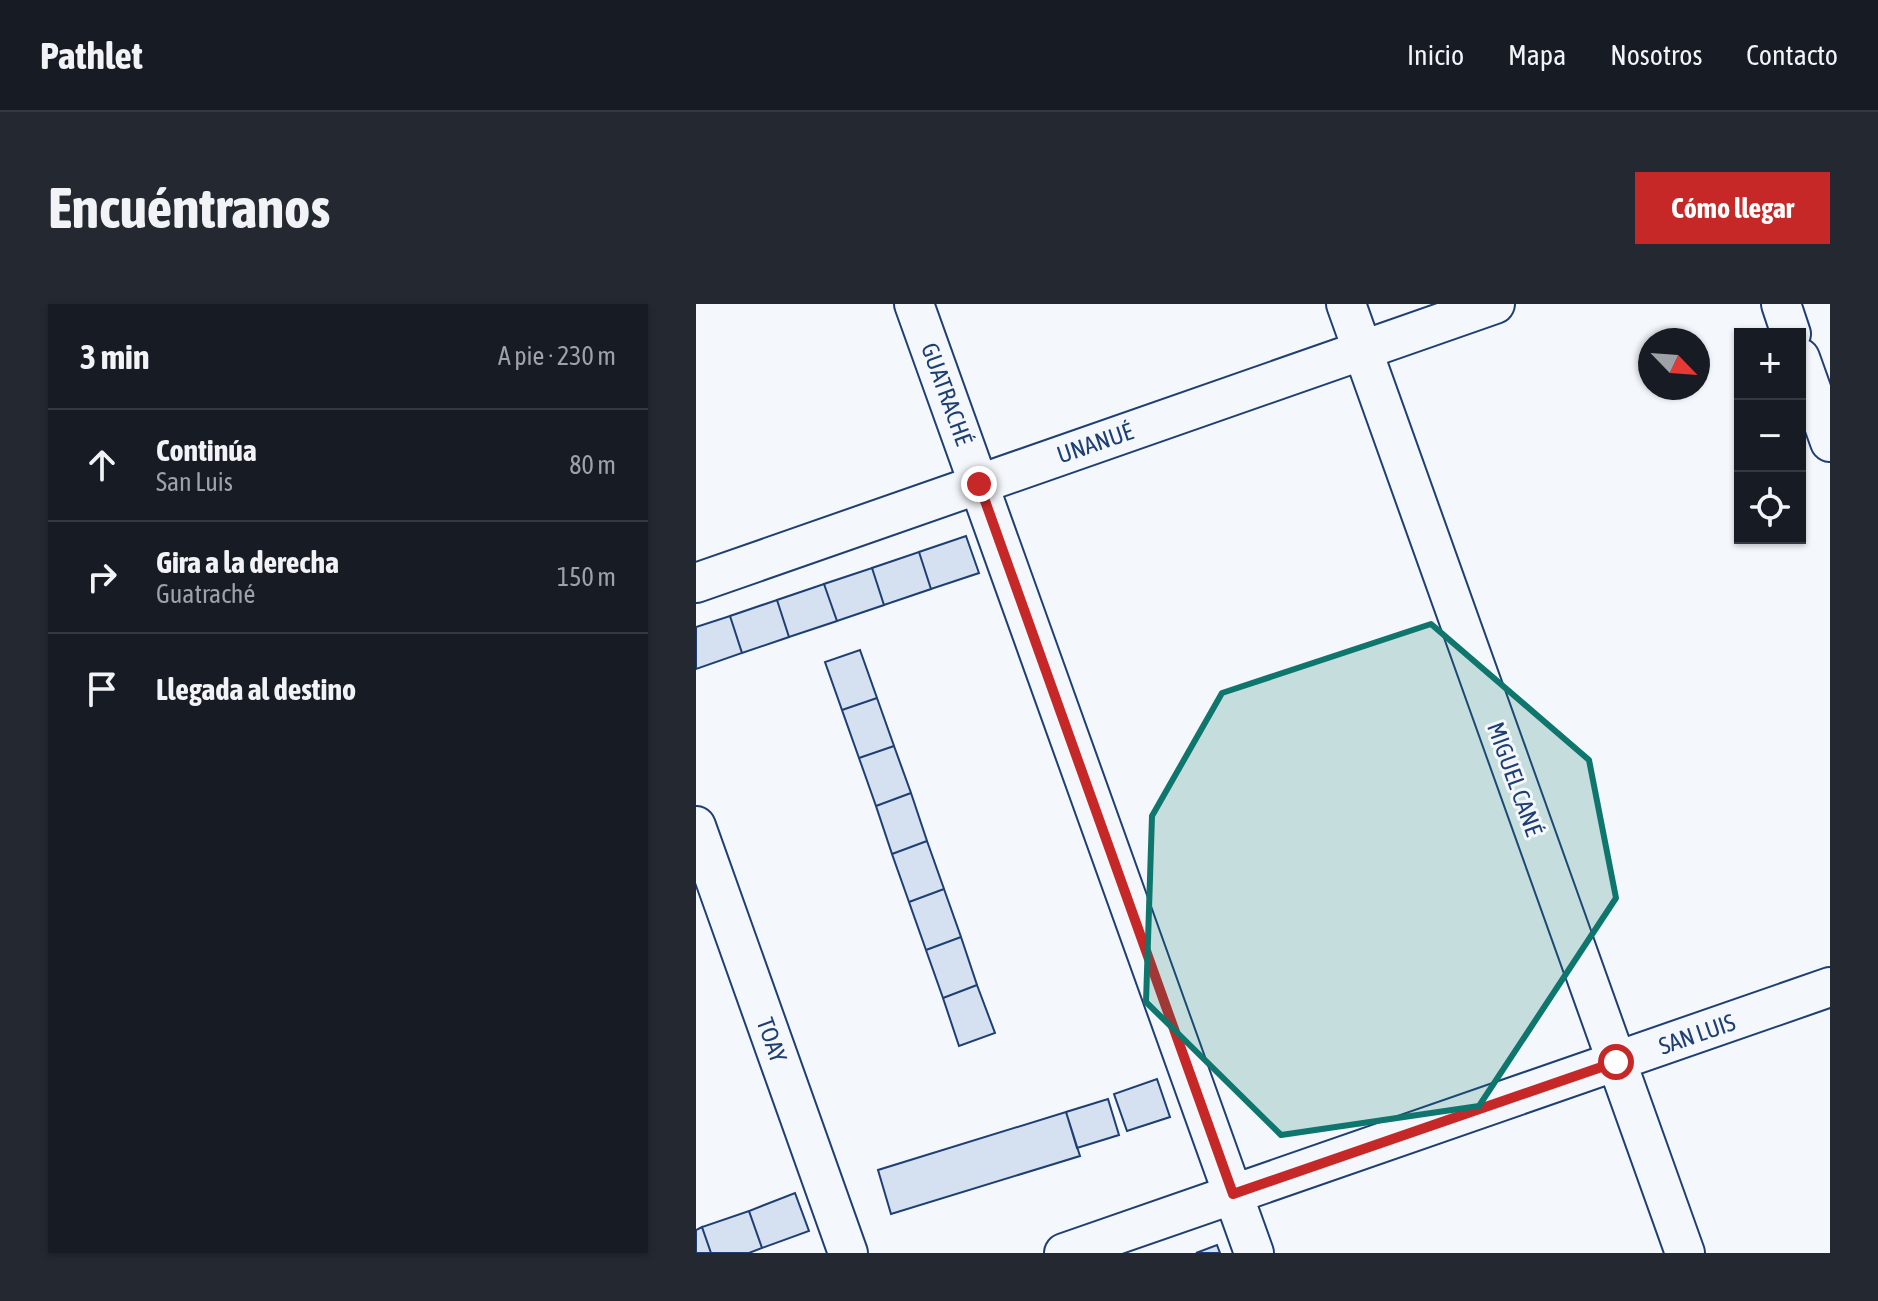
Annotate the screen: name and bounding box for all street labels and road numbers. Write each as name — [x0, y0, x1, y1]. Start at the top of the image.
street label: GUATRACHÉ — [916, 339, 978, 449]
street label: UNANUÉ — [1053, 417, 1137, 469]
street label: MIGUEL CANÉ — [1482, 719, 1548, 839]
street label: SAN LUIS — [1655, 1008, 1739, 1060]
street label: TOAY — [752, 1014, 793, 1066]

